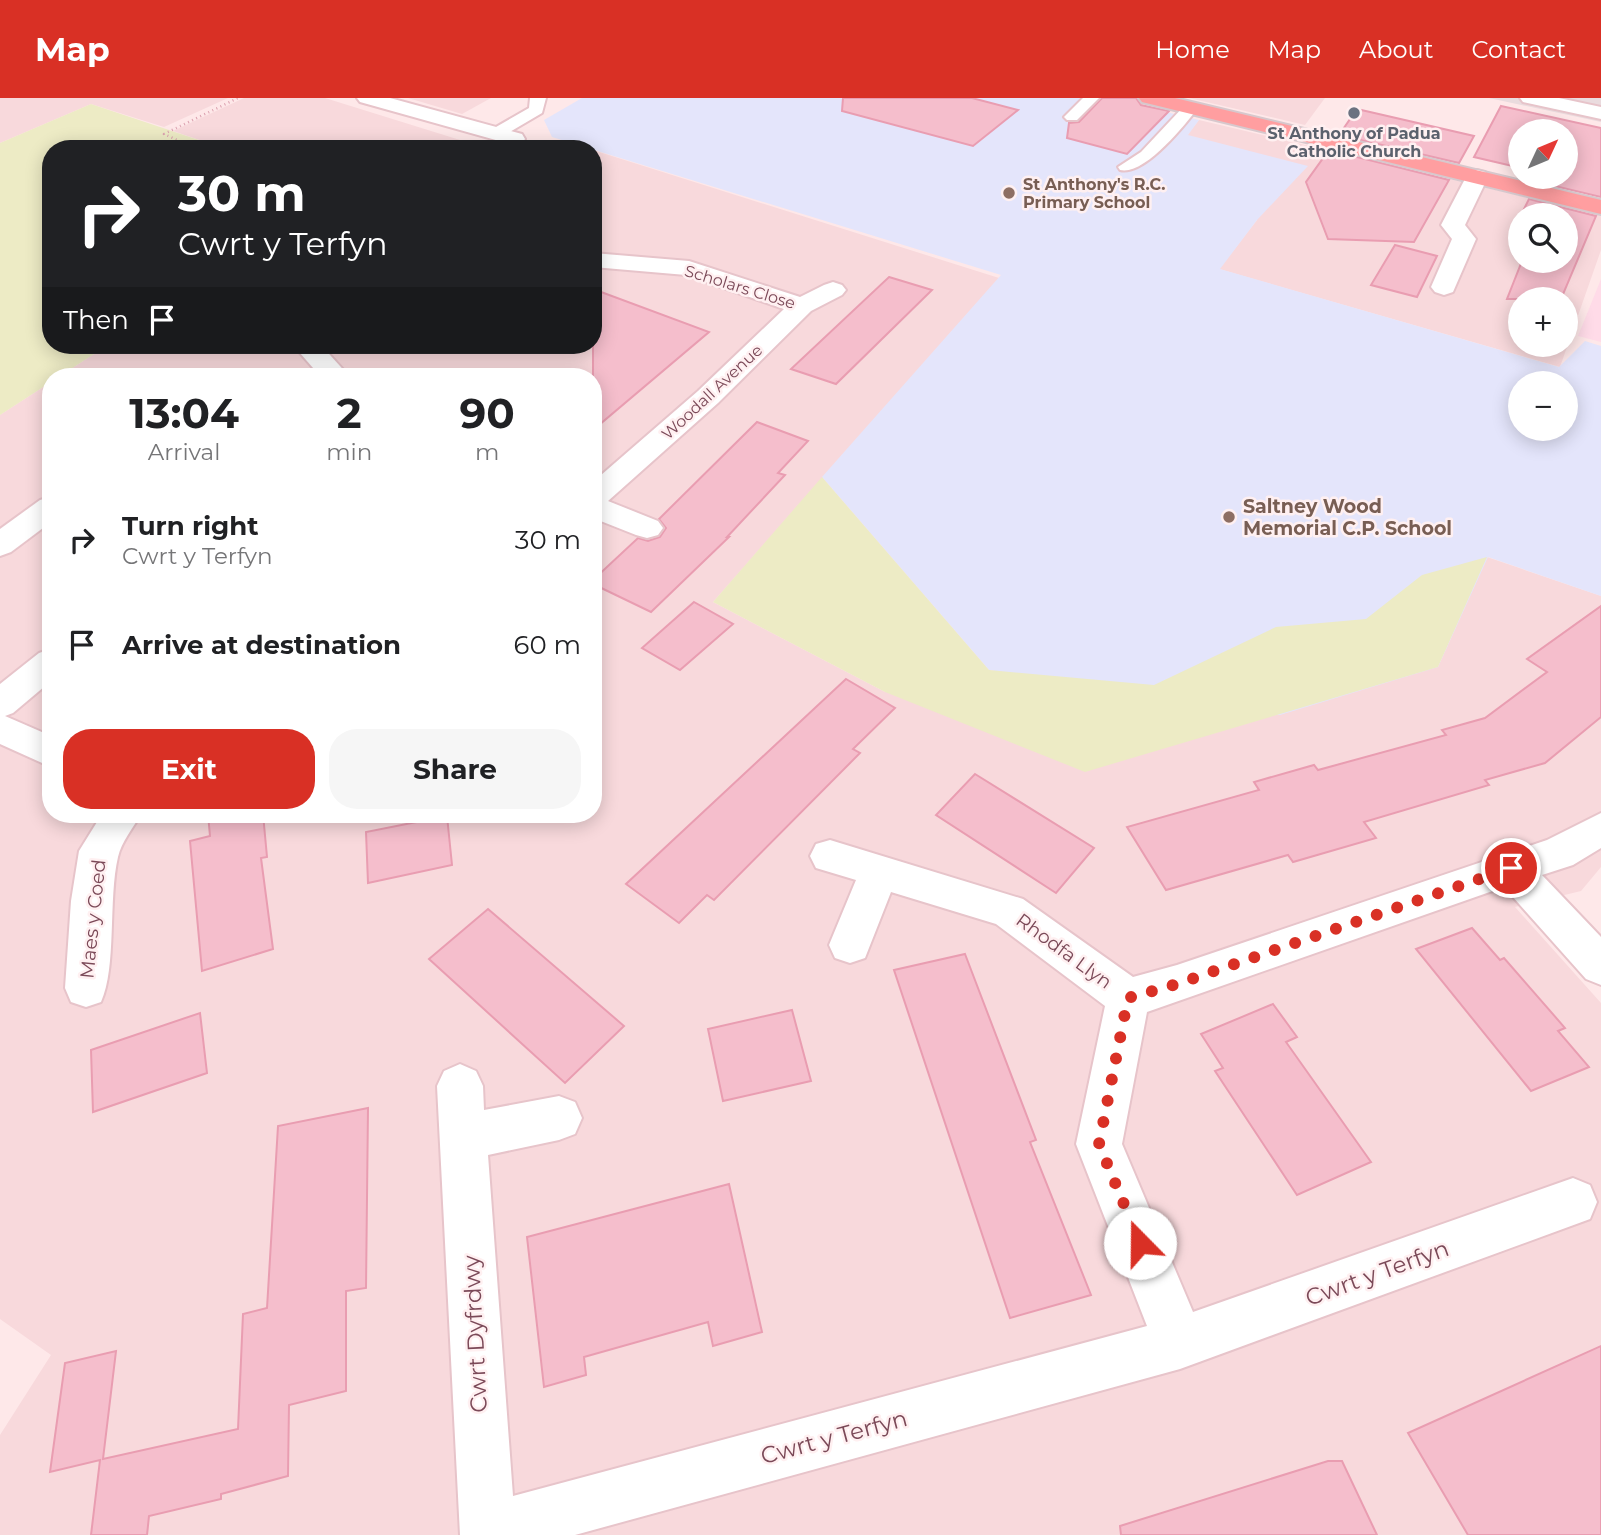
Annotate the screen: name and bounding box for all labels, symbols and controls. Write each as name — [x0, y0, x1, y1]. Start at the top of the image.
text: Map — [35, 29, 110, 69]
text: Home — [1155, 35, 1230, 64]
text: Map — [1268, 35, 1321, 64]
text: About — [1359, 35, 1433, 64]
text: Contact — [1471, 35, 1566, 64]
marker: St Anthony of Padua Catholic Church — [1346, 105, 1362, 121]
north arrow — [1508, 119, 1578, 189]
map controls — [1508, 119, 1578, 441]
place label: St Anthony of Padua Catholic Church — [1267, 124, 1441, 161]
text: 30 m — [178, 164, 306, 223]
icon: right — [63, 168, 154, 259]
place label: St Anthony's R.C. Primary School — [1023, 175, 1165, 212]
marker: St Anthony's R.C. Primary School — [1001, 185, 1017, 201]
button: search — [1508, 203, 1578, 273]
text: Cwrt y Terfyn — [178, 224, 388, 263]
street label: Scholars Close — [682, 261, 798, 313]
button: + — [1508, 287, 1578, 357]
icon: arrive — [143, 301, 181, 339]
text: Then — [63, 304, 129, 336]
street label: Woodall Avenue — [658, 341, 766, 443]
button: − — [1508, 371, 1578, 441]
text: 13:04 — [129, 387, 239, 439]
text: 2 — [337, 387, 362, 439]
text: 90 — [460, 387, 515, 439]
text: Arrival — [148, 438, 220, 466]
text: min — [326, 438, 372, 466]
text: m — [475, 438, 499, 466]
place label: Saltney Wood Memorial C.P. School — [1243, 495, 1452, 540]
marker: Saltney Wood Memorial C.P. School — [1221, 509, 1237, 525]
text: Turn right — [122, 510, 258, 542]
icon: right — [63, 521, 101, 559]
text: 30 m — [515, 524, 581, 556]
text: Cwrt y Terfyn — [122, 542, 273, 570]
icon: arrive — [63, 626, 101, 664]
text: Arrive at destination — [122, 629, 401, 661]
text: 60 m — [514, 629, 581, 661]
button: Exit — [63, 729, 315, 809]
button: Share — [329, 729, 581, 809]
pin — [1481, 838, 1541, 898]
icon: arrive — [1492, 849, 1530, 887]
street label: Maes y Coed — [75, 858, 111, 980]
street label: Rhodfa Llyn — [1011, 908, 1117, 994]
position arrow — [1103, 1206, 1177, 1280]
street label: Cwrt y Terfyn — [1301, 1234, 1453, 1312]
street label: Cwrt Dyfrdwy — [457, 1254, 493, 1414]
street label: Cwrt y Terfyn — [758, 1404, 910, 1470]

